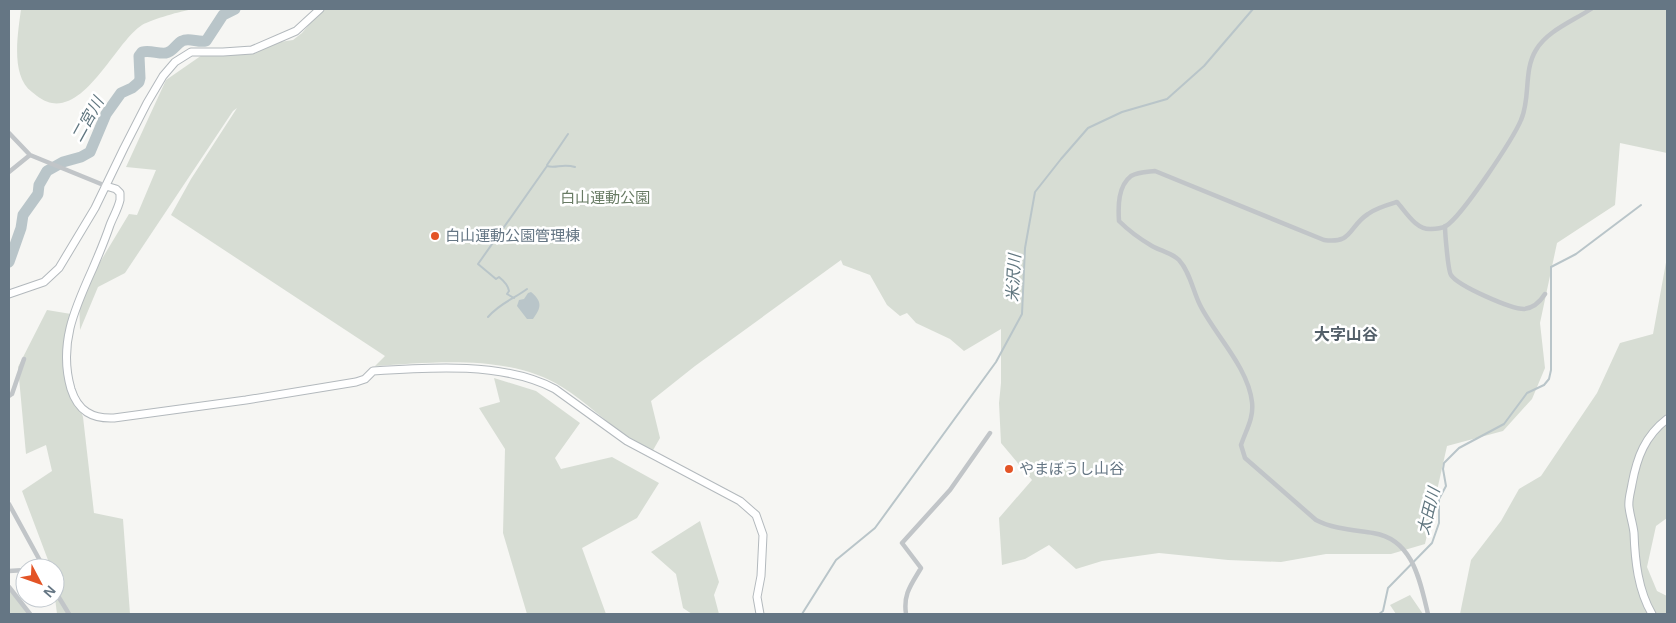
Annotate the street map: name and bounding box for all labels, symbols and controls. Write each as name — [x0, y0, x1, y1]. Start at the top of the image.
water label: 二宮川 — [68, 92, 107, 144]
park label: 白山運動公園 — [560, 189, 650, 206]
place label: 白山運動公園管理棟 — [445, 227, 580, 244]
marker: 白山運動公園管理棟 — [429, 230, 441, 242]
water label: 米沢川 — [1004, 252, 1023, 302]
district label: 大字山谷 — [1314, 326, 1378, 343]
place label: やまぼうし山谷 — [1019, 460, 1124, 477]
marker: やまぼうし山谷 — [1003, 463, 1015, 475]
water label: 太田川 — [1414, 484, 1443, 536]
north arrow — [15, 558, 65, 608]
text: N — [40, 582, 59, 601]

